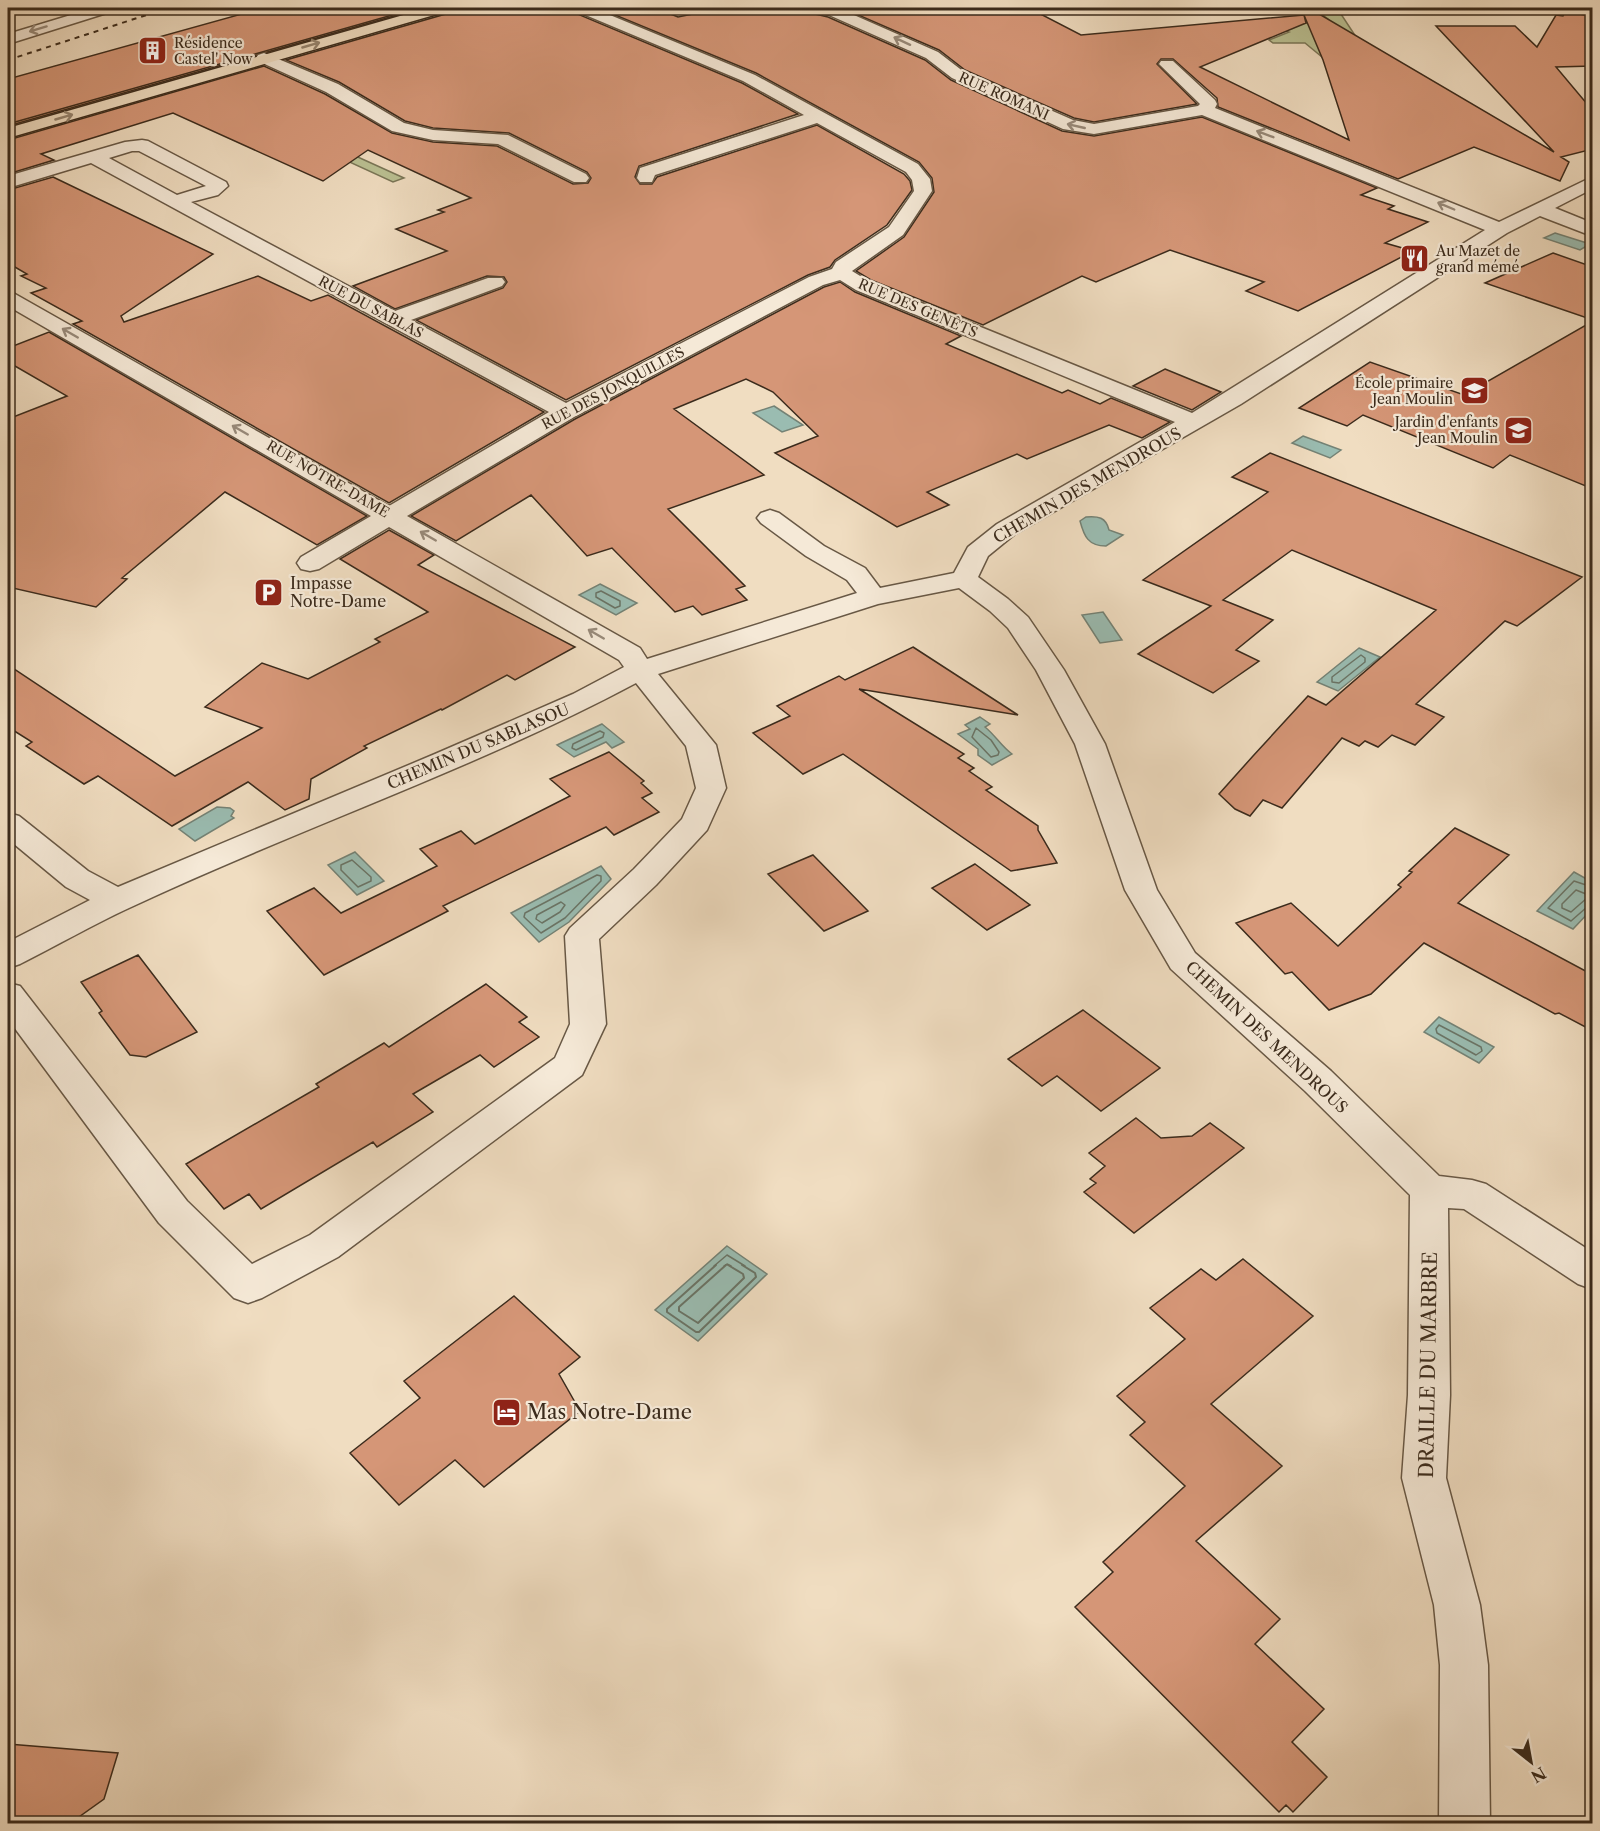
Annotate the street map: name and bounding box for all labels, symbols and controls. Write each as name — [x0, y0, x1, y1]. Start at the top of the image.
one-way arrow — [28, 25, 47, 36]
place label: Résidence Castel' Now — [174, 34, 253, 68]
building icon: Résidence Castel' Now — [137, 35, 169, 67]
one-way arrow — [894, 35, 912, 47]
one-way arrow — [302, 39, 321, 50]
street label: RUE ROMANI — [956, 68, 1052, 124]
one-way arrow — [54, 111, 73, 122]
one-way arrow — [1067, 120, 1086, 131]
one-way arrow — [1256, 128, 1274, 139]
one-way arrow — [1437, 200, 1456, 211]
place label: Au Mazet de grand mémé — [1435, 242, 1520, 276]
restaurant icon: Au Mazet de grand mémé — [1399, 243, 1431, 275]
street label: RUE DU SABLAS — [315, 272, 427, 342]
street label: RUE DES GENÊTS — [855, 275, 981, 341]
one-way arrow — [62, 327, 79, 339]
street label: RUE DES JONQUILLES — [539, 343, 687, 433]
place label: École primaire Jean Moulin — [1355, 374, 1453, 408]
school or university icon: École primaire Jean Moulin — [1458, 375, 1490, 407]
place label: Jardin d'enfants Jean Moulin — [1393, 413, 1498, 447]
school or university icon: Jardin d'enfants Jean Moulin — [1503, 414, 1535, 446]
one-way arrow — [232, 423, 249, 435]
street label: CHEMIN DES MENDROUS — [989, 423, 1185, 547]
street label: RUE NOTRE-DAME — [263, 436, 393, 522]
one-way arrow — [419, 530, 436, 542]
place label: Impasse Notre-Dame — [290, 573, 386, 611]
parking icon: Impasse Notre-Dame — [253, 576, 285, 608]
one-way arrow — [588, 628, 605, 640]
street label: CHEMIN DU SABLASOU — [384, 699, 572, 793]
street label: CHEMIN DES MENDROUS — [1182, 957, 1352, 1117]
street label: DRAILLE DU MARBRE — [1414, 1251, 1442, 1479]
hotel icon: Mas Notre-Dame — [490, 1396, 522, 1428]
place label: Mas Notre-Dame — [527, 1400, 692, 1424]
north arrow — [1501, 1732, 1561, 1792]
text: N — [1528, 1763, 1550, 1787]

